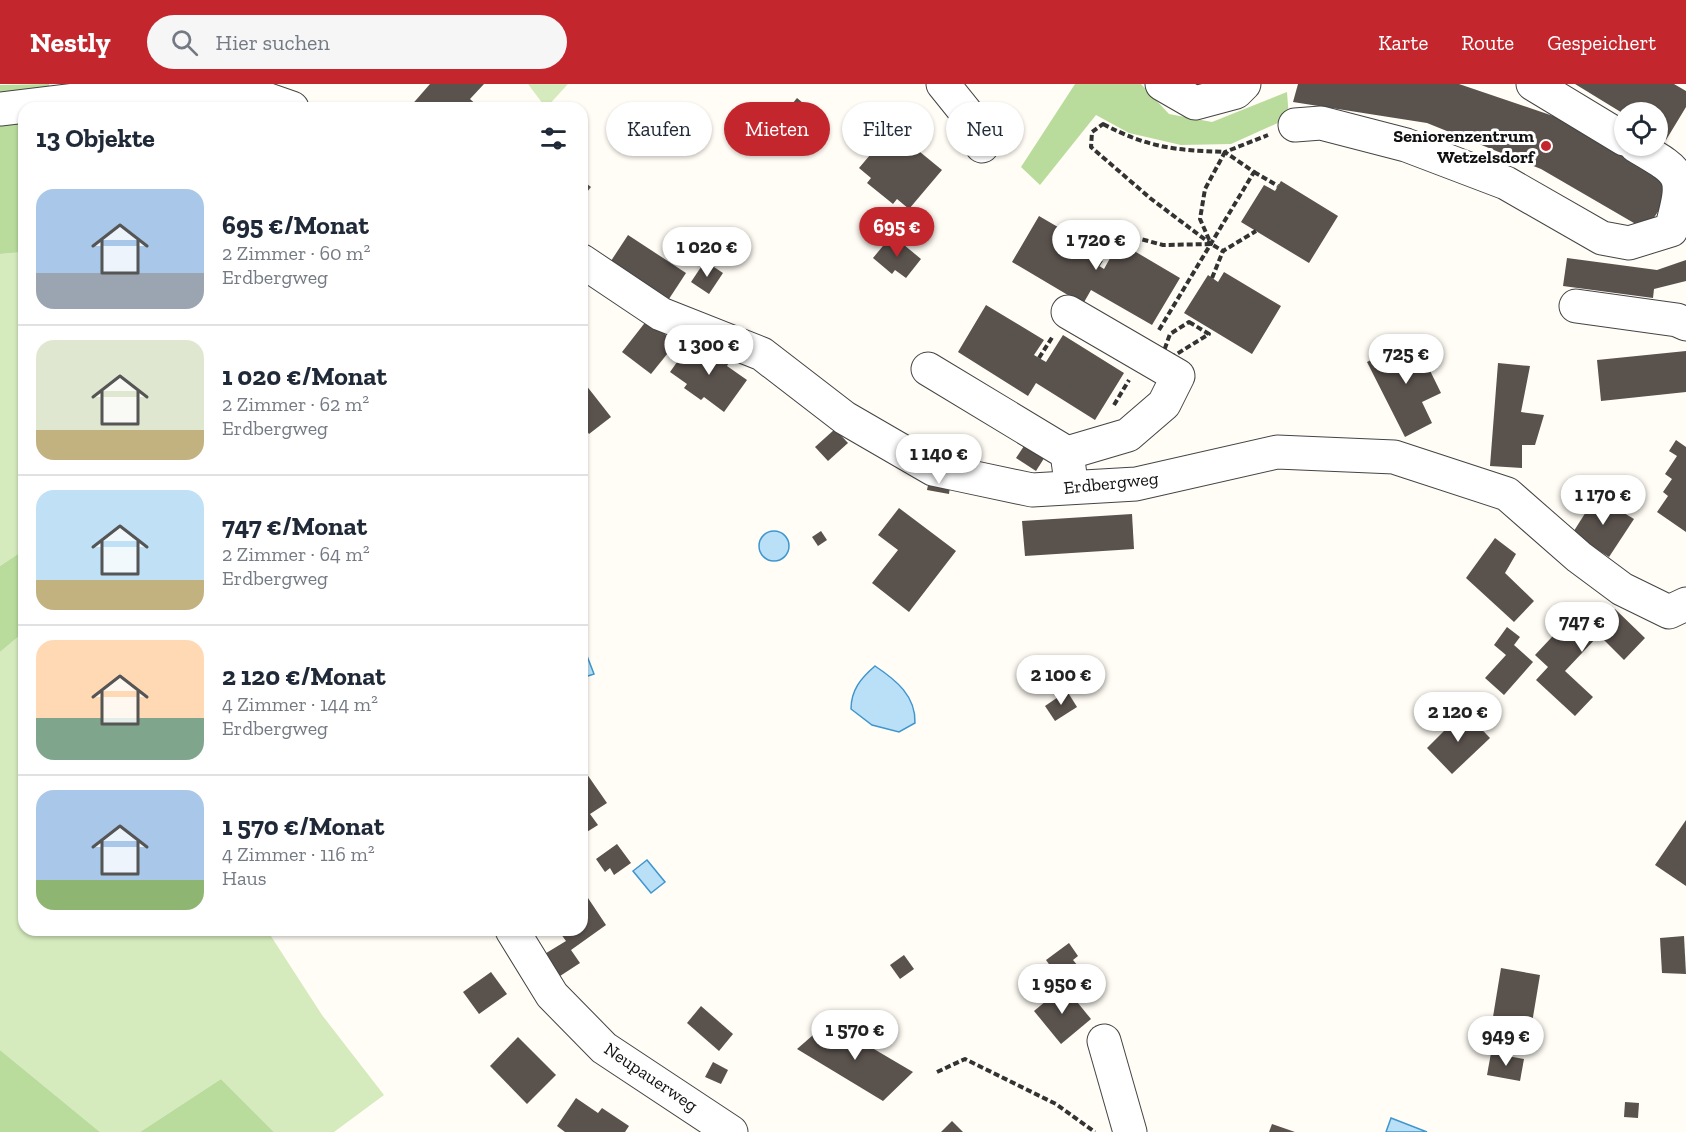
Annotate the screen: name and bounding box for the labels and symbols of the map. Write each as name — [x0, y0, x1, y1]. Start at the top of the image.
place label: Seniorenzentrum Wetzelsdorf — [1393, 125, 1536, 168]
marker: Seniorenzentrum Wetzelsdorf — [1539, 139, 1553, 153]
pin: 695 € — [855, 207, 939, 258]
pin: 1 720 € — [1041, 220, 1151, 271]
pin: 1 020 € — [652, 227, 762, 278]
pin: 1 300 € — [654, 325, 764, 376]
pin: 725 € — [1364, 334, 1448, 385]
pin: 1 140 € — [884, 434, 994, 485]
street label: Erdbergweg — [1062, 467, 1160, 499]
pin: 1 170 € — [1548, 475, 1658, 526]
pin: 747 € — [1540, 602, 1624, 653]
pin: 2 100 € — [1006, 655, 1116, 706]
pin: 2 120 € — [1403, 692, 1513, 743]
pin: 1 950 € — [1007, 964, 1117, 1015]
pin: 1 570 € — [800, 1010, 910, 1061]
pin: 949 € — [1464, 1016, 1548, 1067]
street label: Neupauerweg — [600, 1038, 702, 1116]

